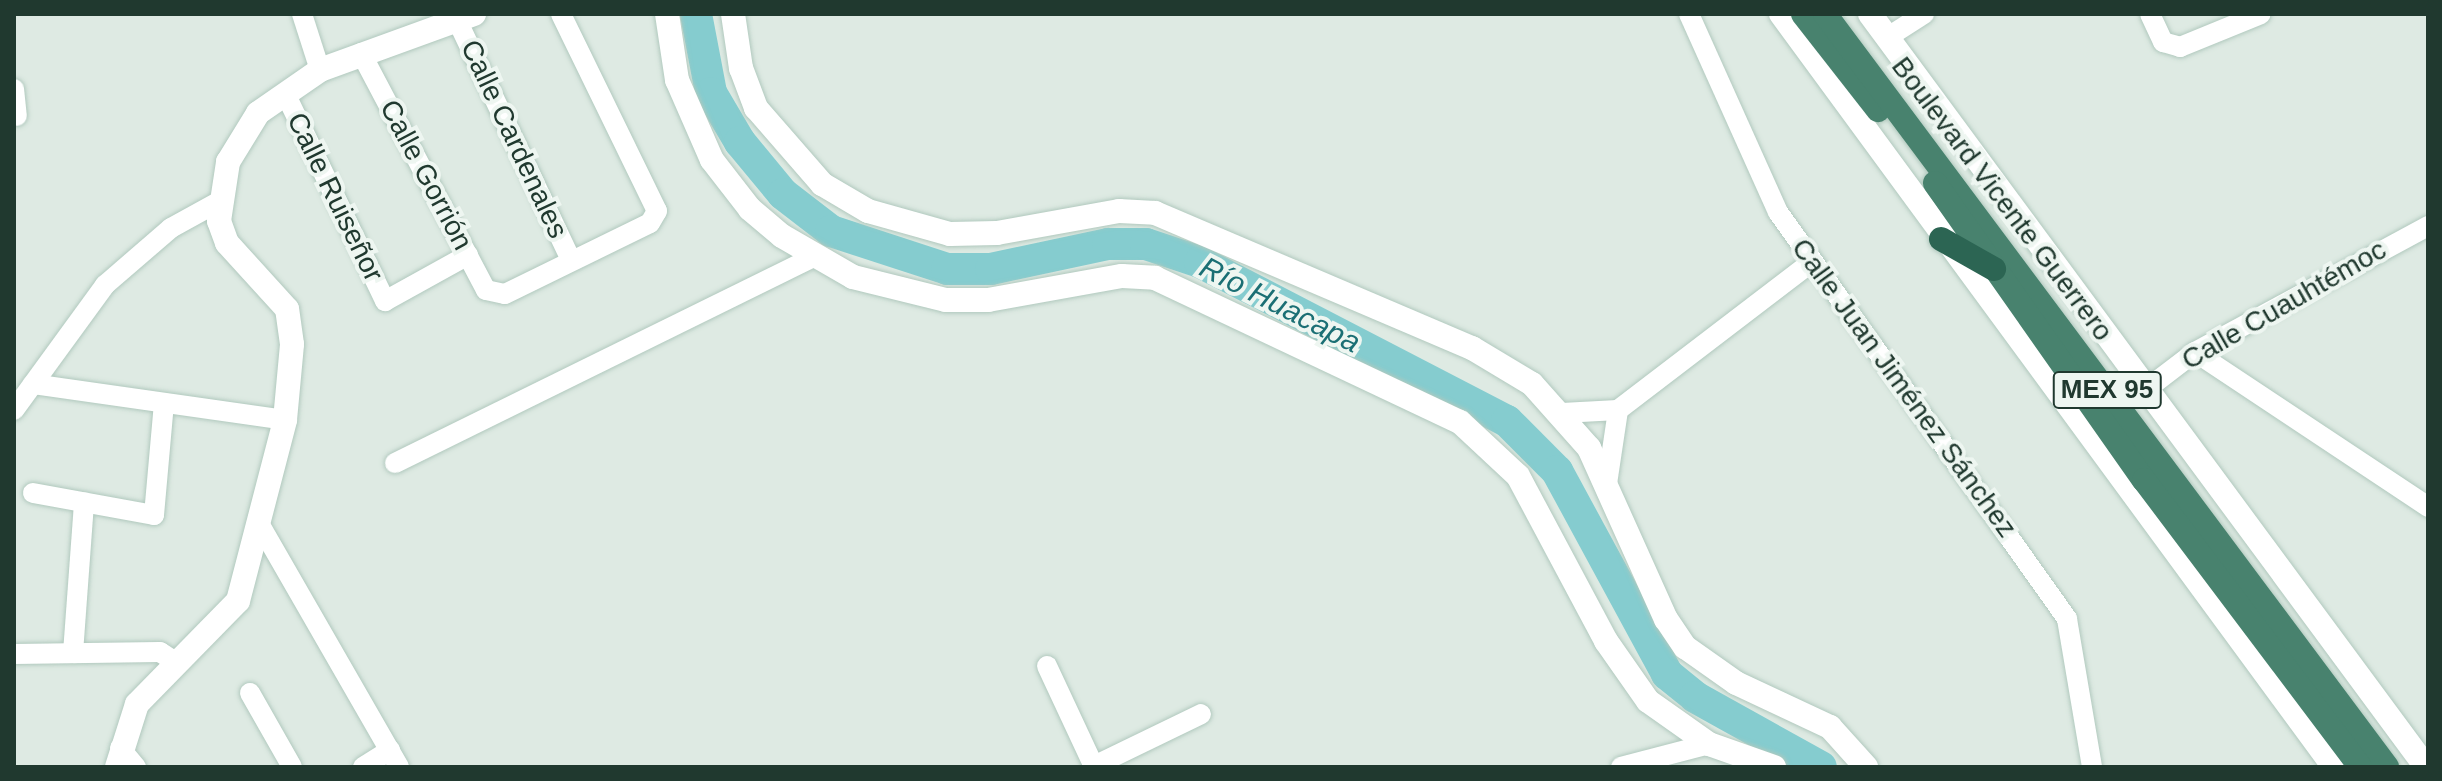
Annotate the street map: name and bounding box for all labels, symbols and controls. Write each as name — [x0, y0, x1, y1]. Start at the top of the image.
street label: Calle Cardenales — [453, 35, 575, 243]
street label: Boulevard Vicente Guerrero — [1884, 50, 2120, 348]
street label: Calle Gorrión — [372, 94, 480, 256]
street label: Calle Ruiseñor — [280, 107, 390, 287]
street label: Calle Juan Jiménez Sánchez — [1784, 232, 2024, 544]
street label: Calle Cuauhtémoc — [2176, 233, 2392, 377]
water label: Río Huacapa — [1194, 249, 1366, 361]
road number: MEX 95 — [2051, 368, 2163, 412]

